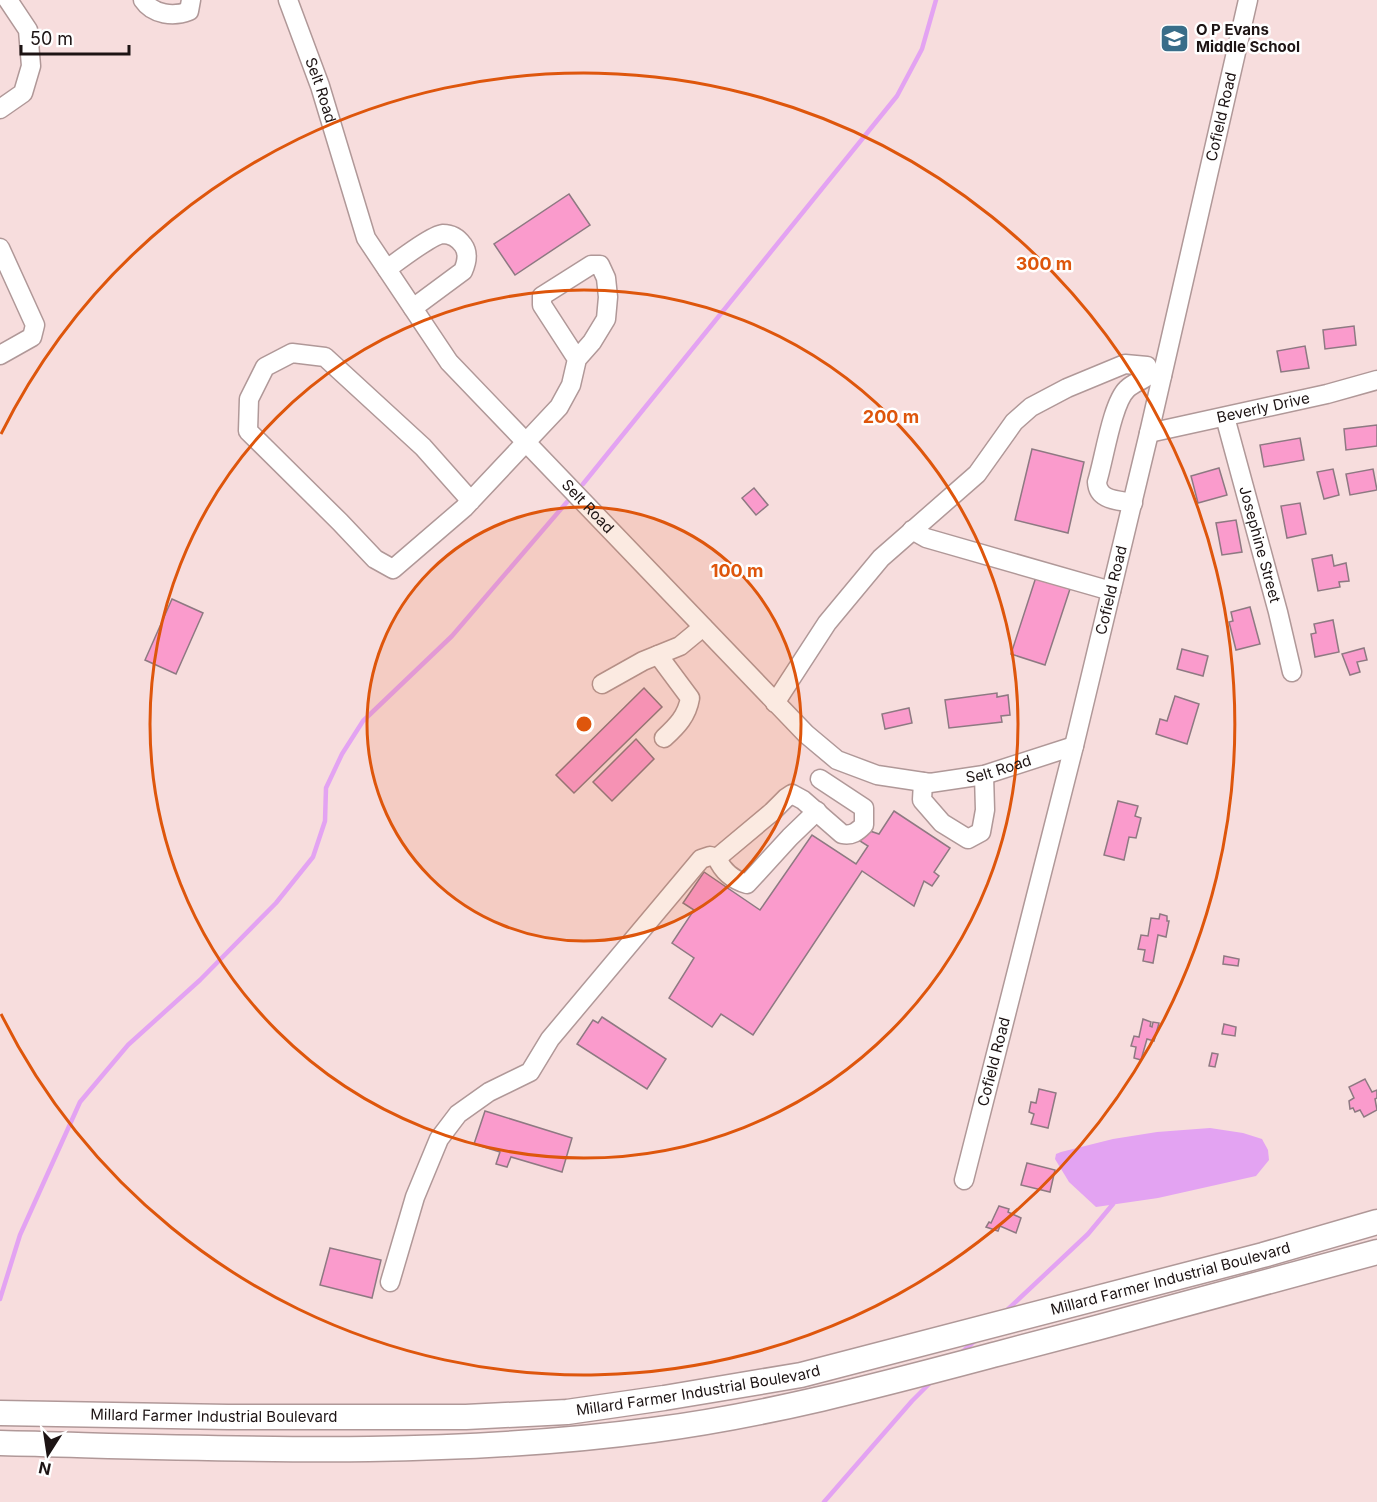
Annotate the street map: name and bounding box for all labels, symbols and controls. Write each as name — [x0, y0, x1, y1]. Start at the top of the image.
scale bar — [21, 18, 129, 56]
place label: O P Evans Middle School — [1196, 20, 1300, 56]
school or university icon: O P Evans Middle School — [1159, 23, 1191, 55]
text: 50 m — [30, 28, 73, 49]
street label: Selt Road — [301, 55, 341, 125]
street label: Cofield Road — [1201, 70, 1240, 163]
text: 300 m — [1016, 253, 1072, 274]
street label: Beverly Drive — [1215, 388, 1311, 427]
text: 200 m — [863, 406, 919, 427]
street label: Selt Road — [558, 475, 618, 537]
street label: Josephine Street — [1235, 484, 1285, 605]
street label: Cofield Road — [1091, 543, 1131, 637]
text: 100 m — [711, 560, 763, 581]
centre of rings — [574, 714, 594, 734]
street label: Selt Road — [964, 750, 1033, 787]
street label: Cofield Road — [973, 1015, 1014, 1108]
street label: Millard Farmer Industrial Boulevard — [1049, 1238, 1293, 1319]
street label: Millard Farmer Industrial Boulevard — [575, 1360, 822, 1420]
street label: Millard Farmer Industrial Boulevard — [90, 1405, 338, 1426]
north arrow — [18, 1424, 78, 1484]
text: N — [37, 1458, 53, 1480]

